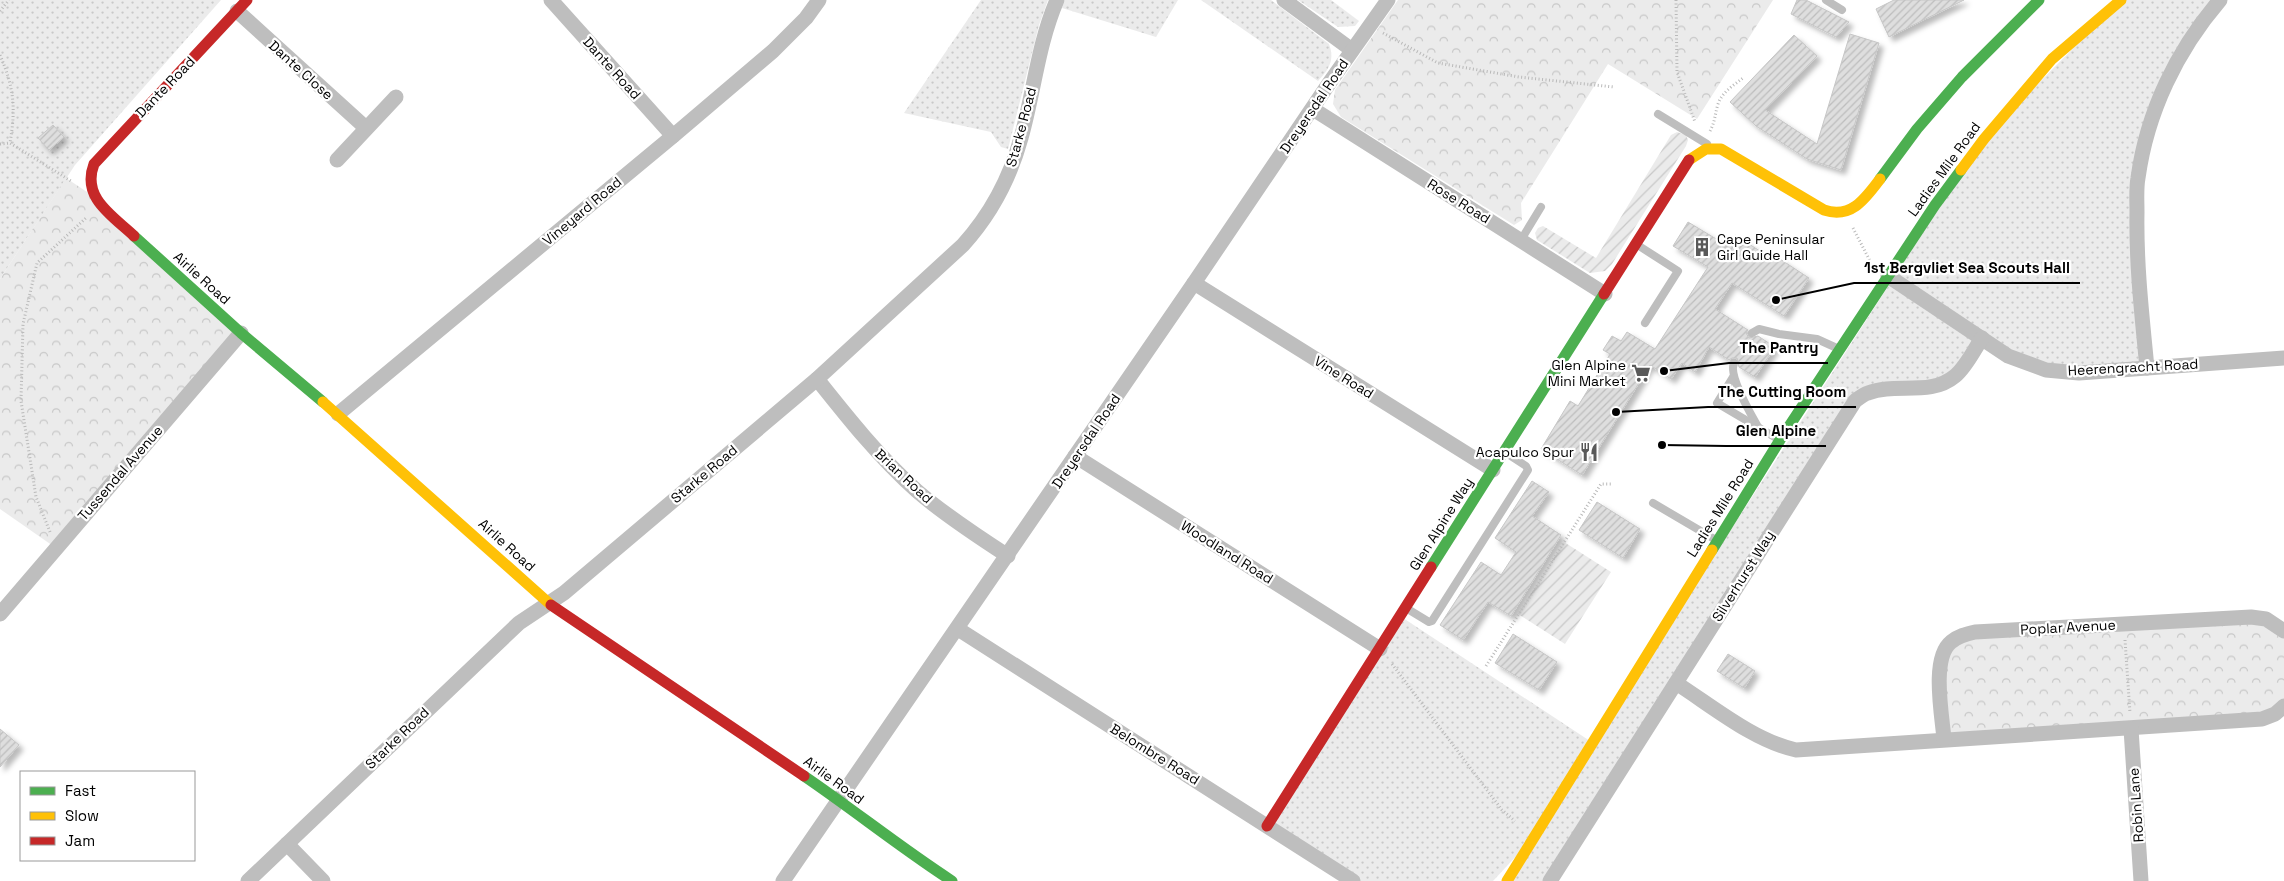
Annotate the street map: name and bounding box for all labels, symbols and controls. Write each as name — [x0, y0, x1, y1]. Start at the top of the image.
street label: Dante Road — [579, 33, 645, 103]
street label: Dante Close — [265, 36, 337, 104]
street label: Dante Road — [131, 53, 199, 121]
street label: Dreyersdal Road — [1276, 55, 1352, 157]
street label: Starke Road — [1002, 85, 1040, 169]
street label: Ladies Mile Road — [1904, 118, 1984, 220]
street label: Vineyard Road — [539, 173, 625, 249]
street label: Rose Road — [1424, 175, 1494, 227]
place label: Cape Peninsular Girl Guide Hall — [1717, 230, 1825, 264]
building icon: Cape Peninsular Girl Guide Hall — [1691, 236, 1713, 258]
street label: Airlie Road — [170, 248, 234, 308]
callout: 1st Bergvliet Sea Scouts Hall — [1854, 253, 2080, 283]
text: 1st Bergvliet Sea Scouts Hall — [1864, 258, 2070, 277]
callout: The Pantry — [1729, 333, 1828, 363]
text: The Pantry — [1739, 338, 1819, 357]
street label: Vine Road — [1311, 352, 1377, 402]
street label: Heerengracht Road — [2067, 355, 2199, 379]
place label: Glen Alpine Mini Market — [1548, 356, 1626, 390]
supermarket icon: Glen Alpine Mini Market — [1630, 362, 1652, 384]
callout: The Cutting Room — [1708, 377, 1856, 407]
text: The Cutting Room — [1718, 382, 1846, 401]
street label: Dreyersdal Road — [1048, 390, 1124, 492]
callout: Glen Alpine — [1726, 416, 1826, 446]
text: Glen Alpine — [1736, 421, 1817, 440]
street label: Tussendal Avenue — [74, 422, 166, 524]
street label: Starke Road — [667, 441, 741, 507]
restaurant icon: Acapulco Spur — [1578, 441, 1600, 463]
place label: Acapulco Spur — [1476, 443, 1574, 461]
street label: Brian Road — [871, 445, 937, 507]
street label: Ladies Mile Road — [1683, 456, 1757, 560]
street label: Glen Alpine Way — [1405, 474, 1477, 574]
street label: Airlie Road — [475, 515, 539, 575]
street label: Woodland Road — [1178, 516, 1276, 588]
street label: Silverhurst Way — [1708, 527, 1778, 625]
street label: Poplar Avenue — [2020, 616, 2116, 638]
street label: Starke Road — [361, 703, 433, 773]
street label: Belombre Road — [1107, 719, 1203, 789]
street label: Airlie Road — [800, 752, 868, 808]
street label: Robin Lane — [2124, 767, 2148, 843]
legend — [20, 771, 195, 861]
text: Fast — [65, 781, 96, 800]
text: Slow — [65, 806, 99, 825]
text: Jam — [65, 831, 95, 850]

